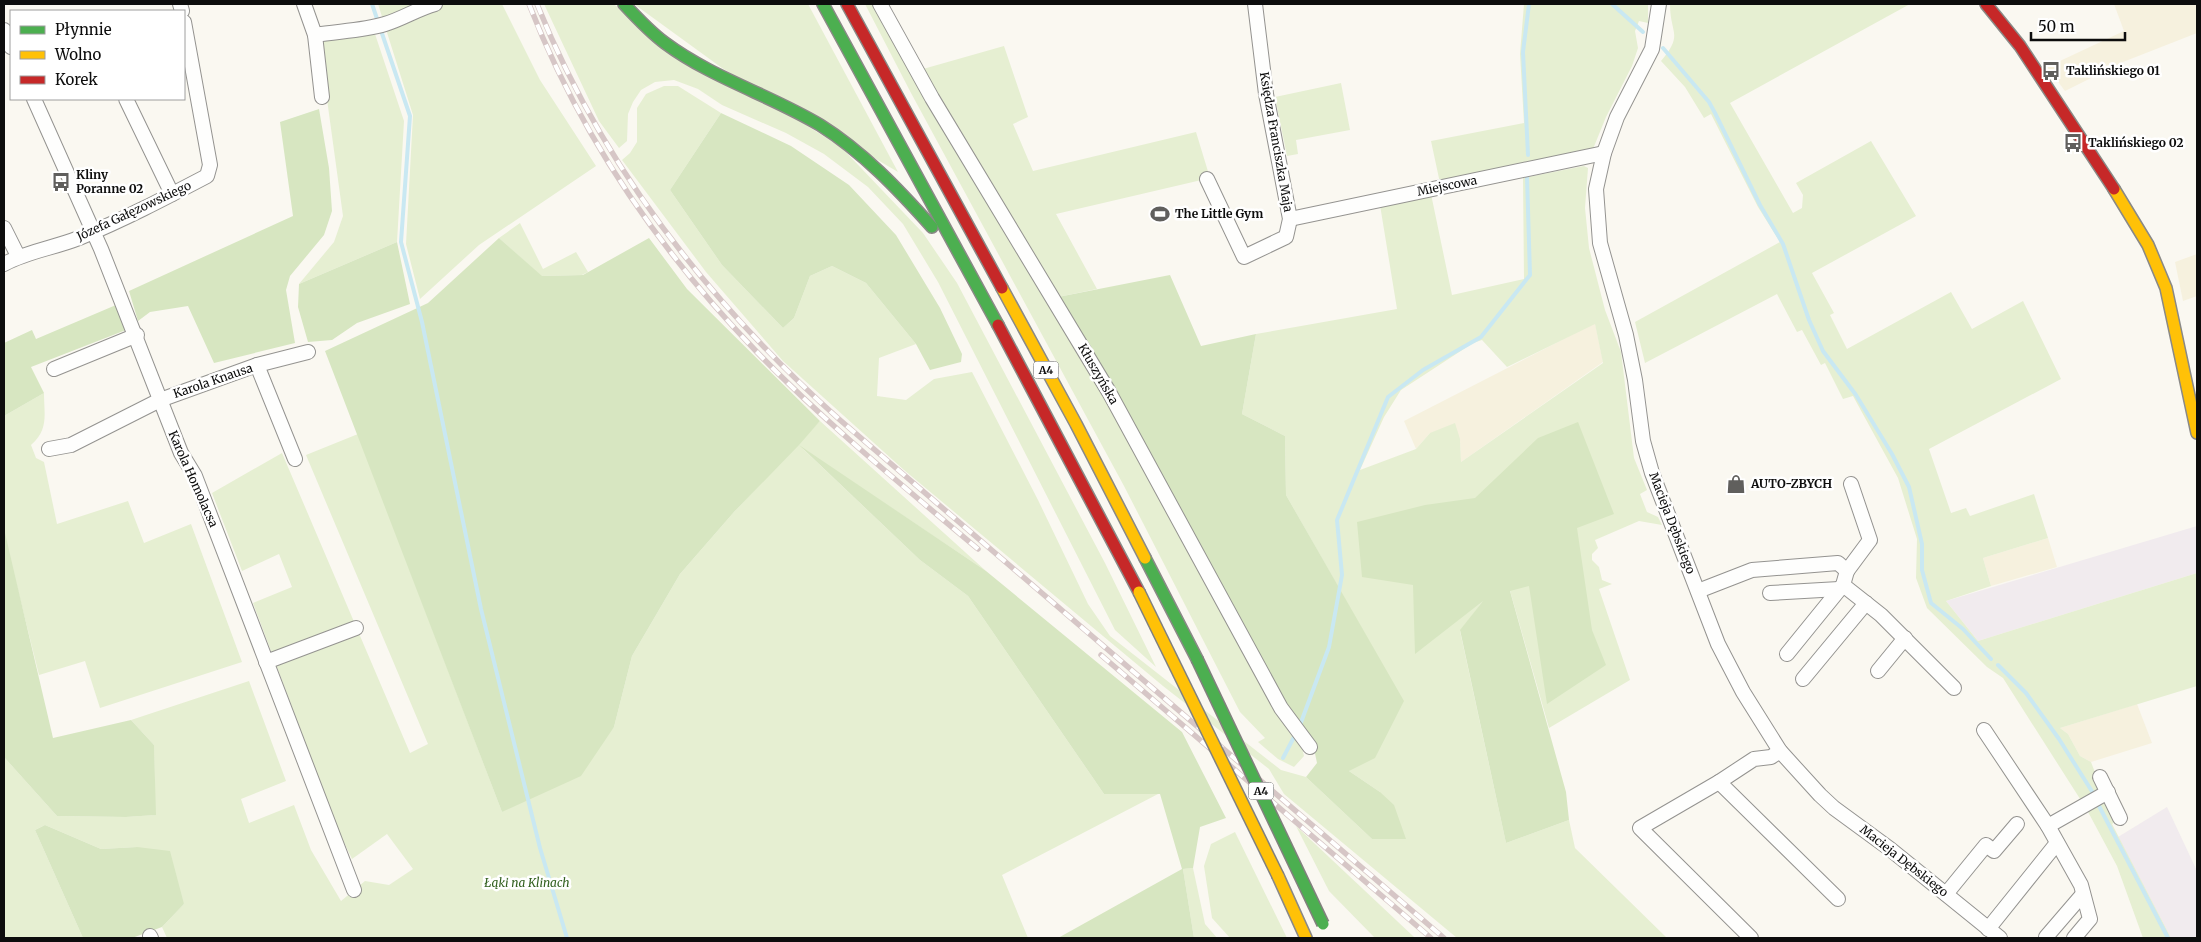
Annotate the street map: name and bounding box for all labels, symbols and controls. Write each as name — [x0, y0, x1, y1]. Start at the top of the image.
legend — [10, 10, 185, 100]
scale bar — [2031, 10, 2125, 42]
text: 50 m — [2038, 17, 2075, 36]
text: Płynnie — [55, 20, 112, 39]
text: Wolno — [54, 45, 102, 64]
bus stop icon: Taklińskiego 01 — [2040, 60, 2062, 82]
place label: Taklińskiego 01 — [2066, 63, 2160, 78]
text: Korek — [55, 70, 98, 89]
street label: Księdza Franciszka Maja — [1257, 71, 1296, 214]
bus stop icon: Taklińskiego 02 — [2062, 132, 2084, 154]
place label: Taklińskiego 02 — [2088, 135, 2184, 150]
place label: Kliny Poranne 02 — [76, 167, 143, 196]
bus stop icon: Kliny Poranne 02 — [50, 171, 72, 193]
street label: Miejscowa — [1416, 172, 1479, 199]
street label: Józefa Gałęzowskiego — [73, 177, 193, 244]
sports icon: The Little Gym — [1149, 203, 1171, 225]
place label: The Little Gym — [1175, 206, 1263, 221]
street label: Kłuszyńska — [1075, 341, 1122, 407]
street label: Karola Knausa — [171, 360, 255, 401]
road number: A4 — [1034, 362, 1058, 378]
street label: Karola Homolacsa — [165, 428, 222, 530]
street label: Macieja Dębskiego — [1646, 470, 1699, 576]
shop icon: AUTO-ZBYCH — [1725, 473, 1747, 495]
place label: AUTO-ZBYCH — [1750, 476, 1832, 491]
road number: A4 — [1248, 782, 1274, 799]
street label: Macieja Dębskiego — [1857, 822, 1951, 900]
park label: Łąki na Klinach — [484, 875, 570, 890]

